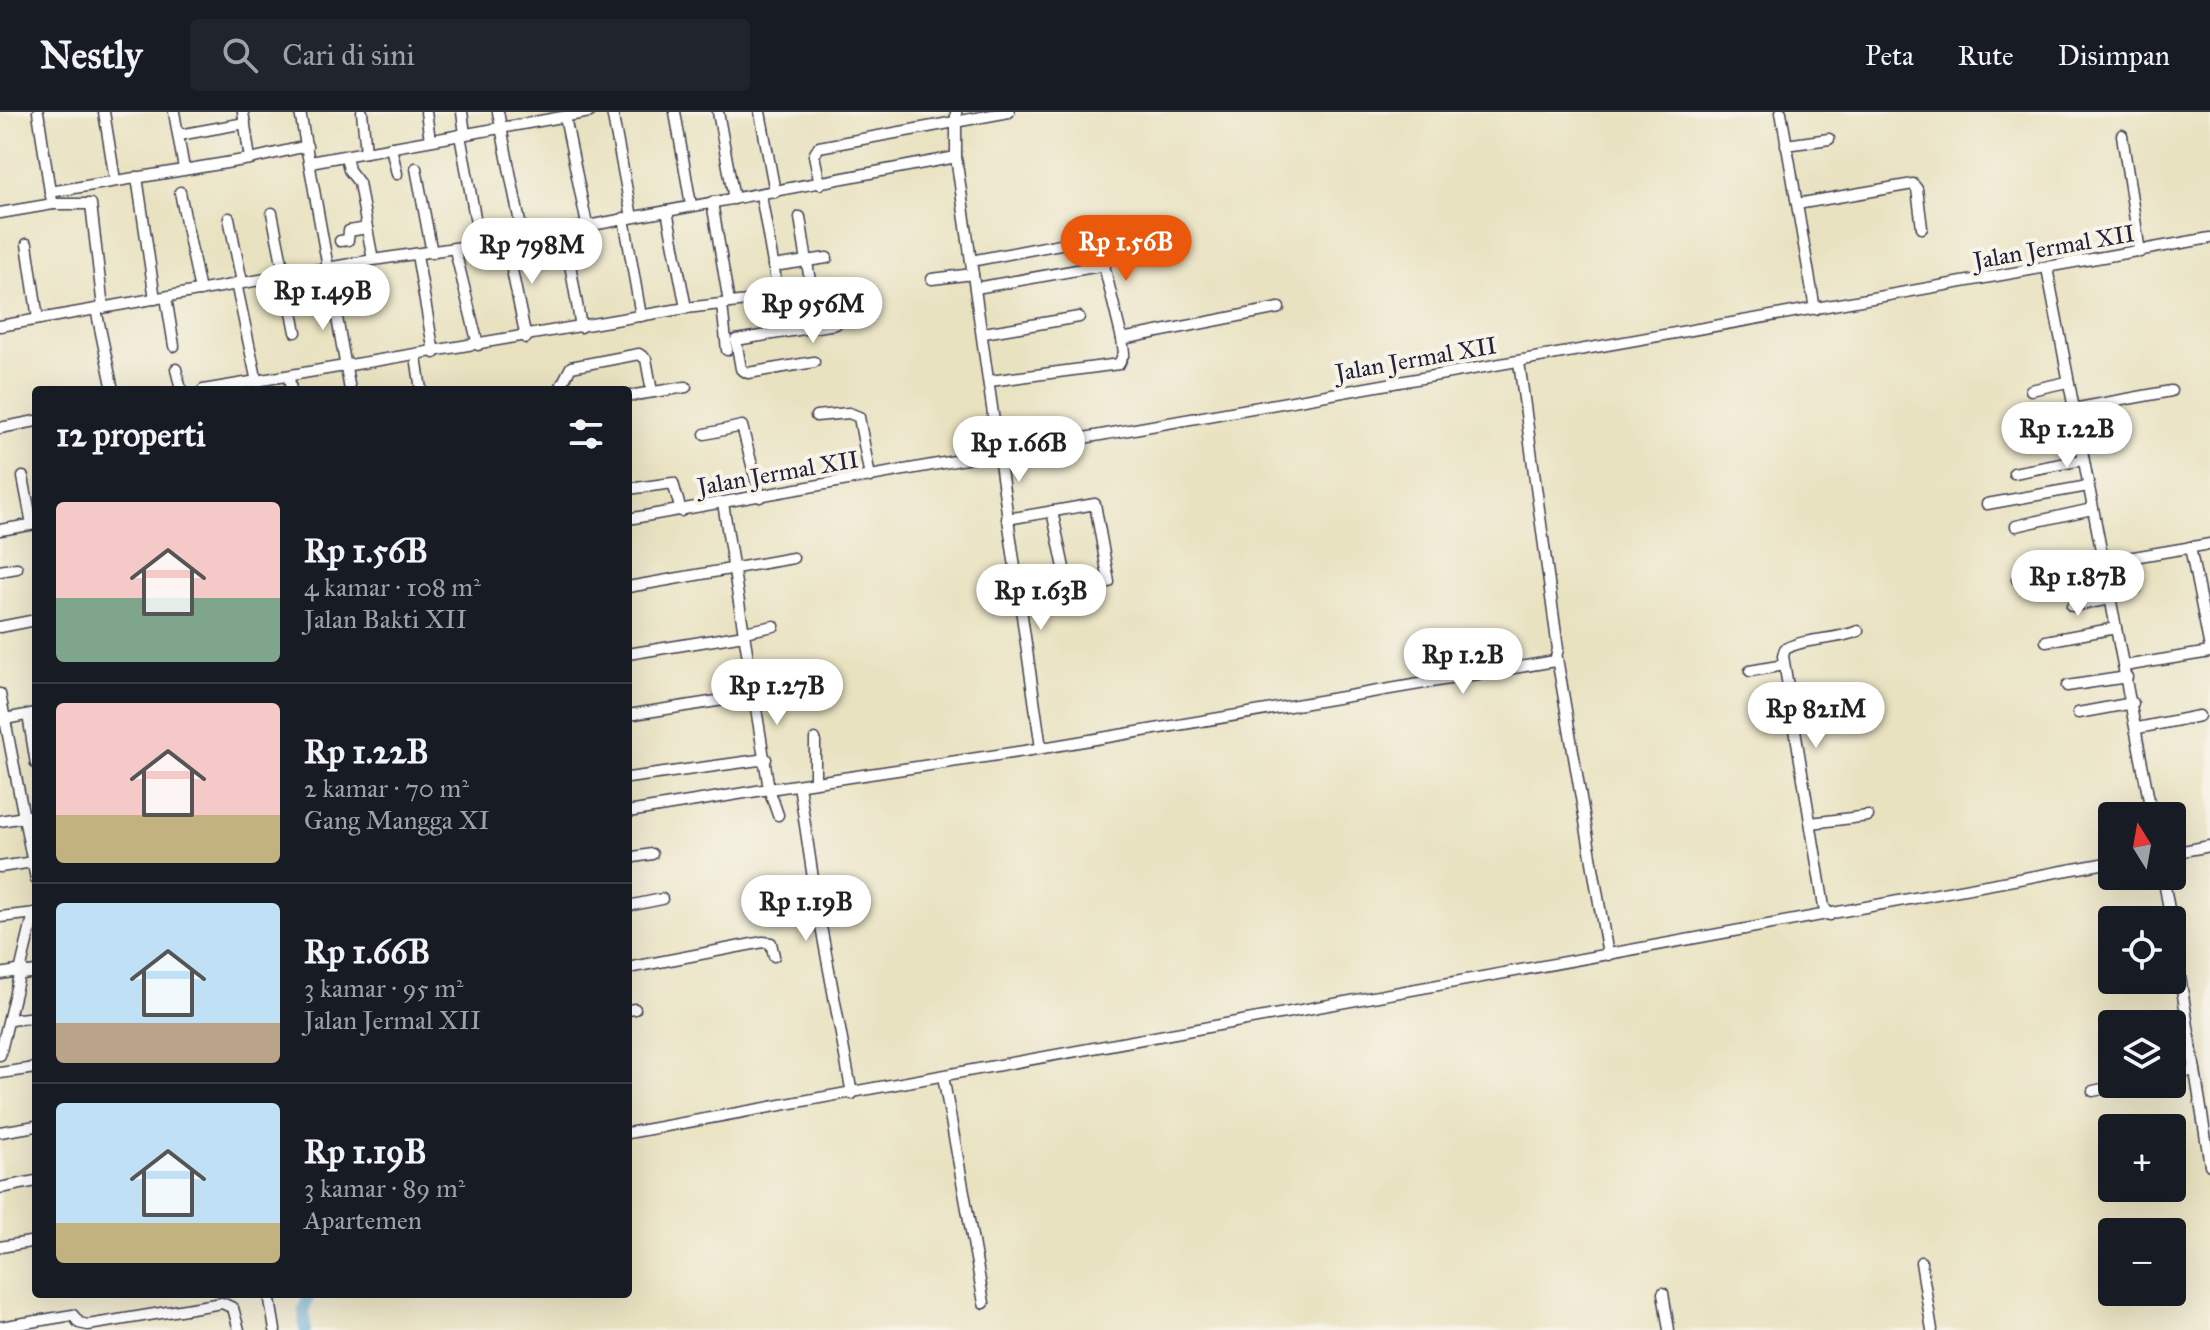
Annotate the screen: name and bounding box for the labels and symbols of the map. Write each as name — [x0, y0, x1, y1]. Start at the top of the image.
pin: Rp 1.56B — [1043, 215, 1209, 283]
pin: Rp 798M — [458, 218, 606, 286]
street label: Jalan Jermal XII — [1968, 218, 2137, 276]
pin: Rp 1.49B — [240, 264, 406, 332]
pin: Rp 956M — [739, 277, 887, 345]
street label: Jalan Jermal XII — [1330, 330, 1499, 388]
pin: Rp 1.22B — [1984, 402, 2150, 470]
pin: Rp 1.66B — [936, 416, 1102, 484]
street label: Jalan Jermal XII — [692, 444, 861, 502]
pin: Rp 1.87B — [1995, 550, 2161, 618]
pin: Rp 1.63B — [958, 564, 1124, 632]
pin: Rp 1.2B — [1389, 628, 1537, 696]
pin: Rp 1.27B — [694, 659, 860, 727]
pin: Rp 821M — [1742, 682, 1890, 750]
north arrow — [2098, 802, 2186, 890]
pin: Rp 1.19B — [723, 875, 889, 943]

